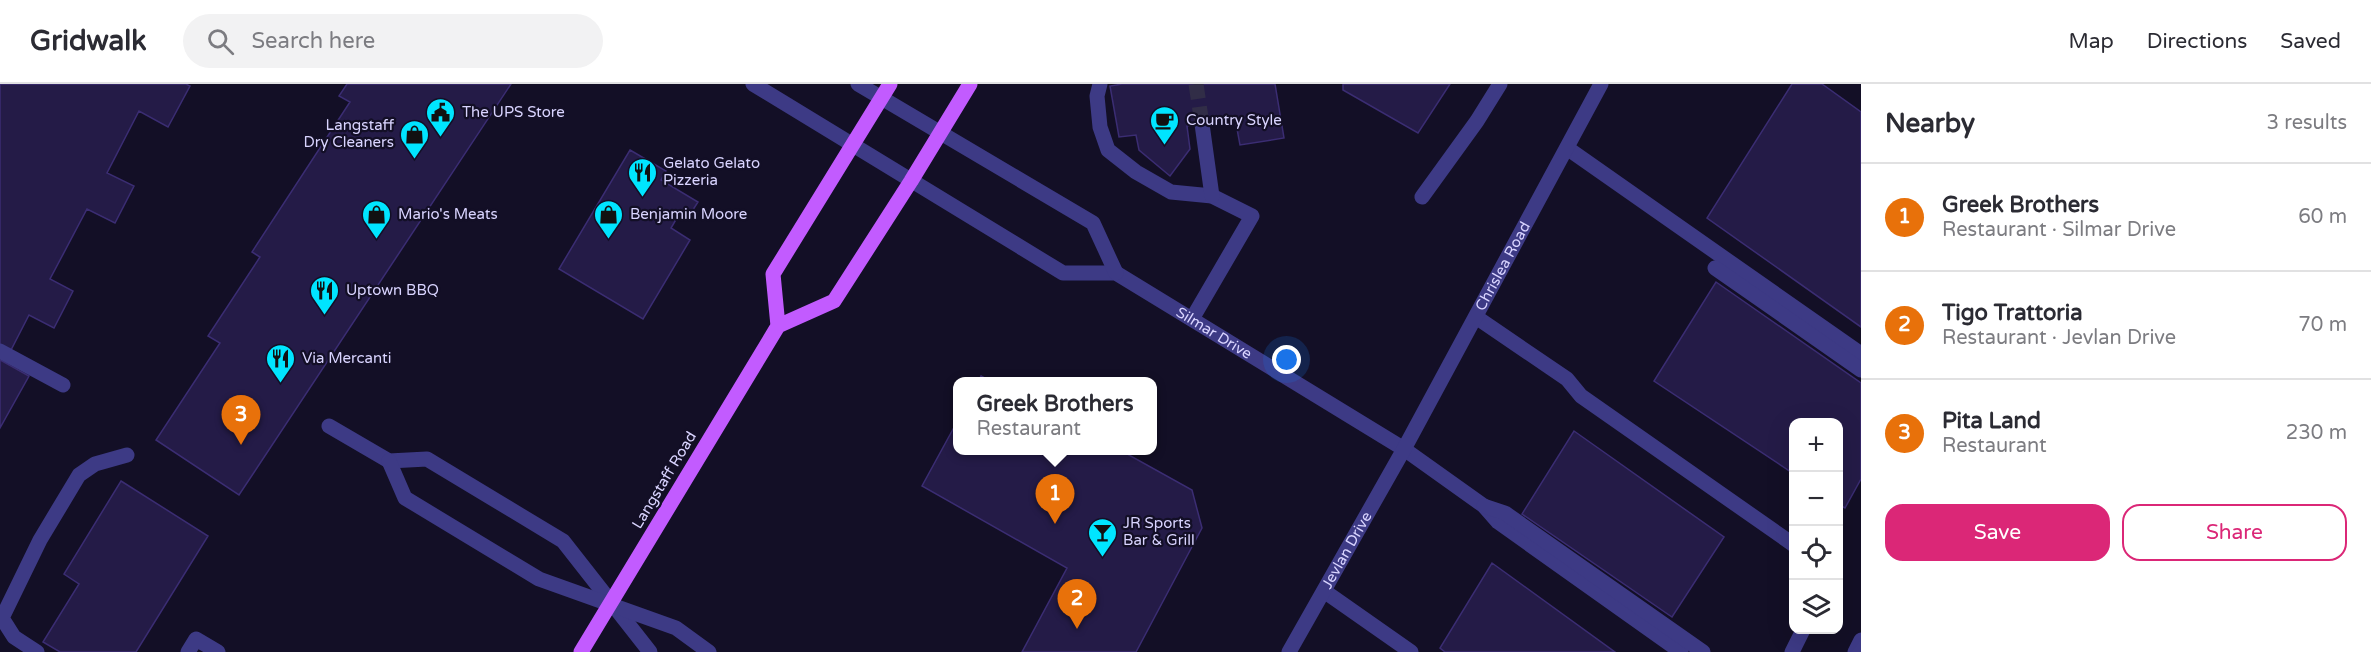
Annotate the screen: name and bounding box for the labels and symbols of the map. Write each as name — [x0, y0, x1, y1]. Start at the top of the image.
public building icon: The UPS Store — [425, 96, 457, 138]
place label: The UPS Store — [462, 103, 565, 121]
cafe icon: Country Style — [1149, 104, 1181, 146]
place label: Country Style — [1186, 111, 1282, 129]
place label: Langstaff Dry Cleaners — [304, 116, 394, 151]
shop icon: Langstaff Dry Cleaners — [399, 118, 431, 160]
place label: Gelato Gelato Pizzeria — [663, 154, 760, 189]
restaurant icon: Gelato Gelato Pizzeria — [626, 156, 658, 198]
shop icon: Mario's Meats — [361, 198, 393, 240]
shop icon: Benjamin Moore — [593, 198, 625, 240]
place label: Mario's Meats — [398, 205, 498, 223]
place label: Benjamin Moore — [630, 205, 747, 223]
street label: Chrislea Road — [1471, 219, 1534, 314]
restaurant icon: Uptown BBQ — [309, 274, 341, 316]
place label: Uptown BBQ — [346, 281, 439, 299]
street label: Silmar Drive — [1173, 303, 1255, 363]
restaurant icon: Via Mercanti — [265, 342, 297, 384]
your location — [1272, 345, 1301, 374]
place label: Via Mercanti — [302, 349, 391, 367]
pin: 3 — [222, 396, 260, 445]
street label: Langstaff Road — [628, 428, 700, 532]
pin: 1 — [1036, 474, 1074, 524]
street label: Jevlan Drive — [1318, 509, 1376, 592]
place label: JR Sports Bar & Grill — [1123, 514, 1195, 549]
bar icon: JR Sports Bar & Grill — [1086, 516, 1118, 558]
pin: 2 — [1058, 580, 1096, 629]

